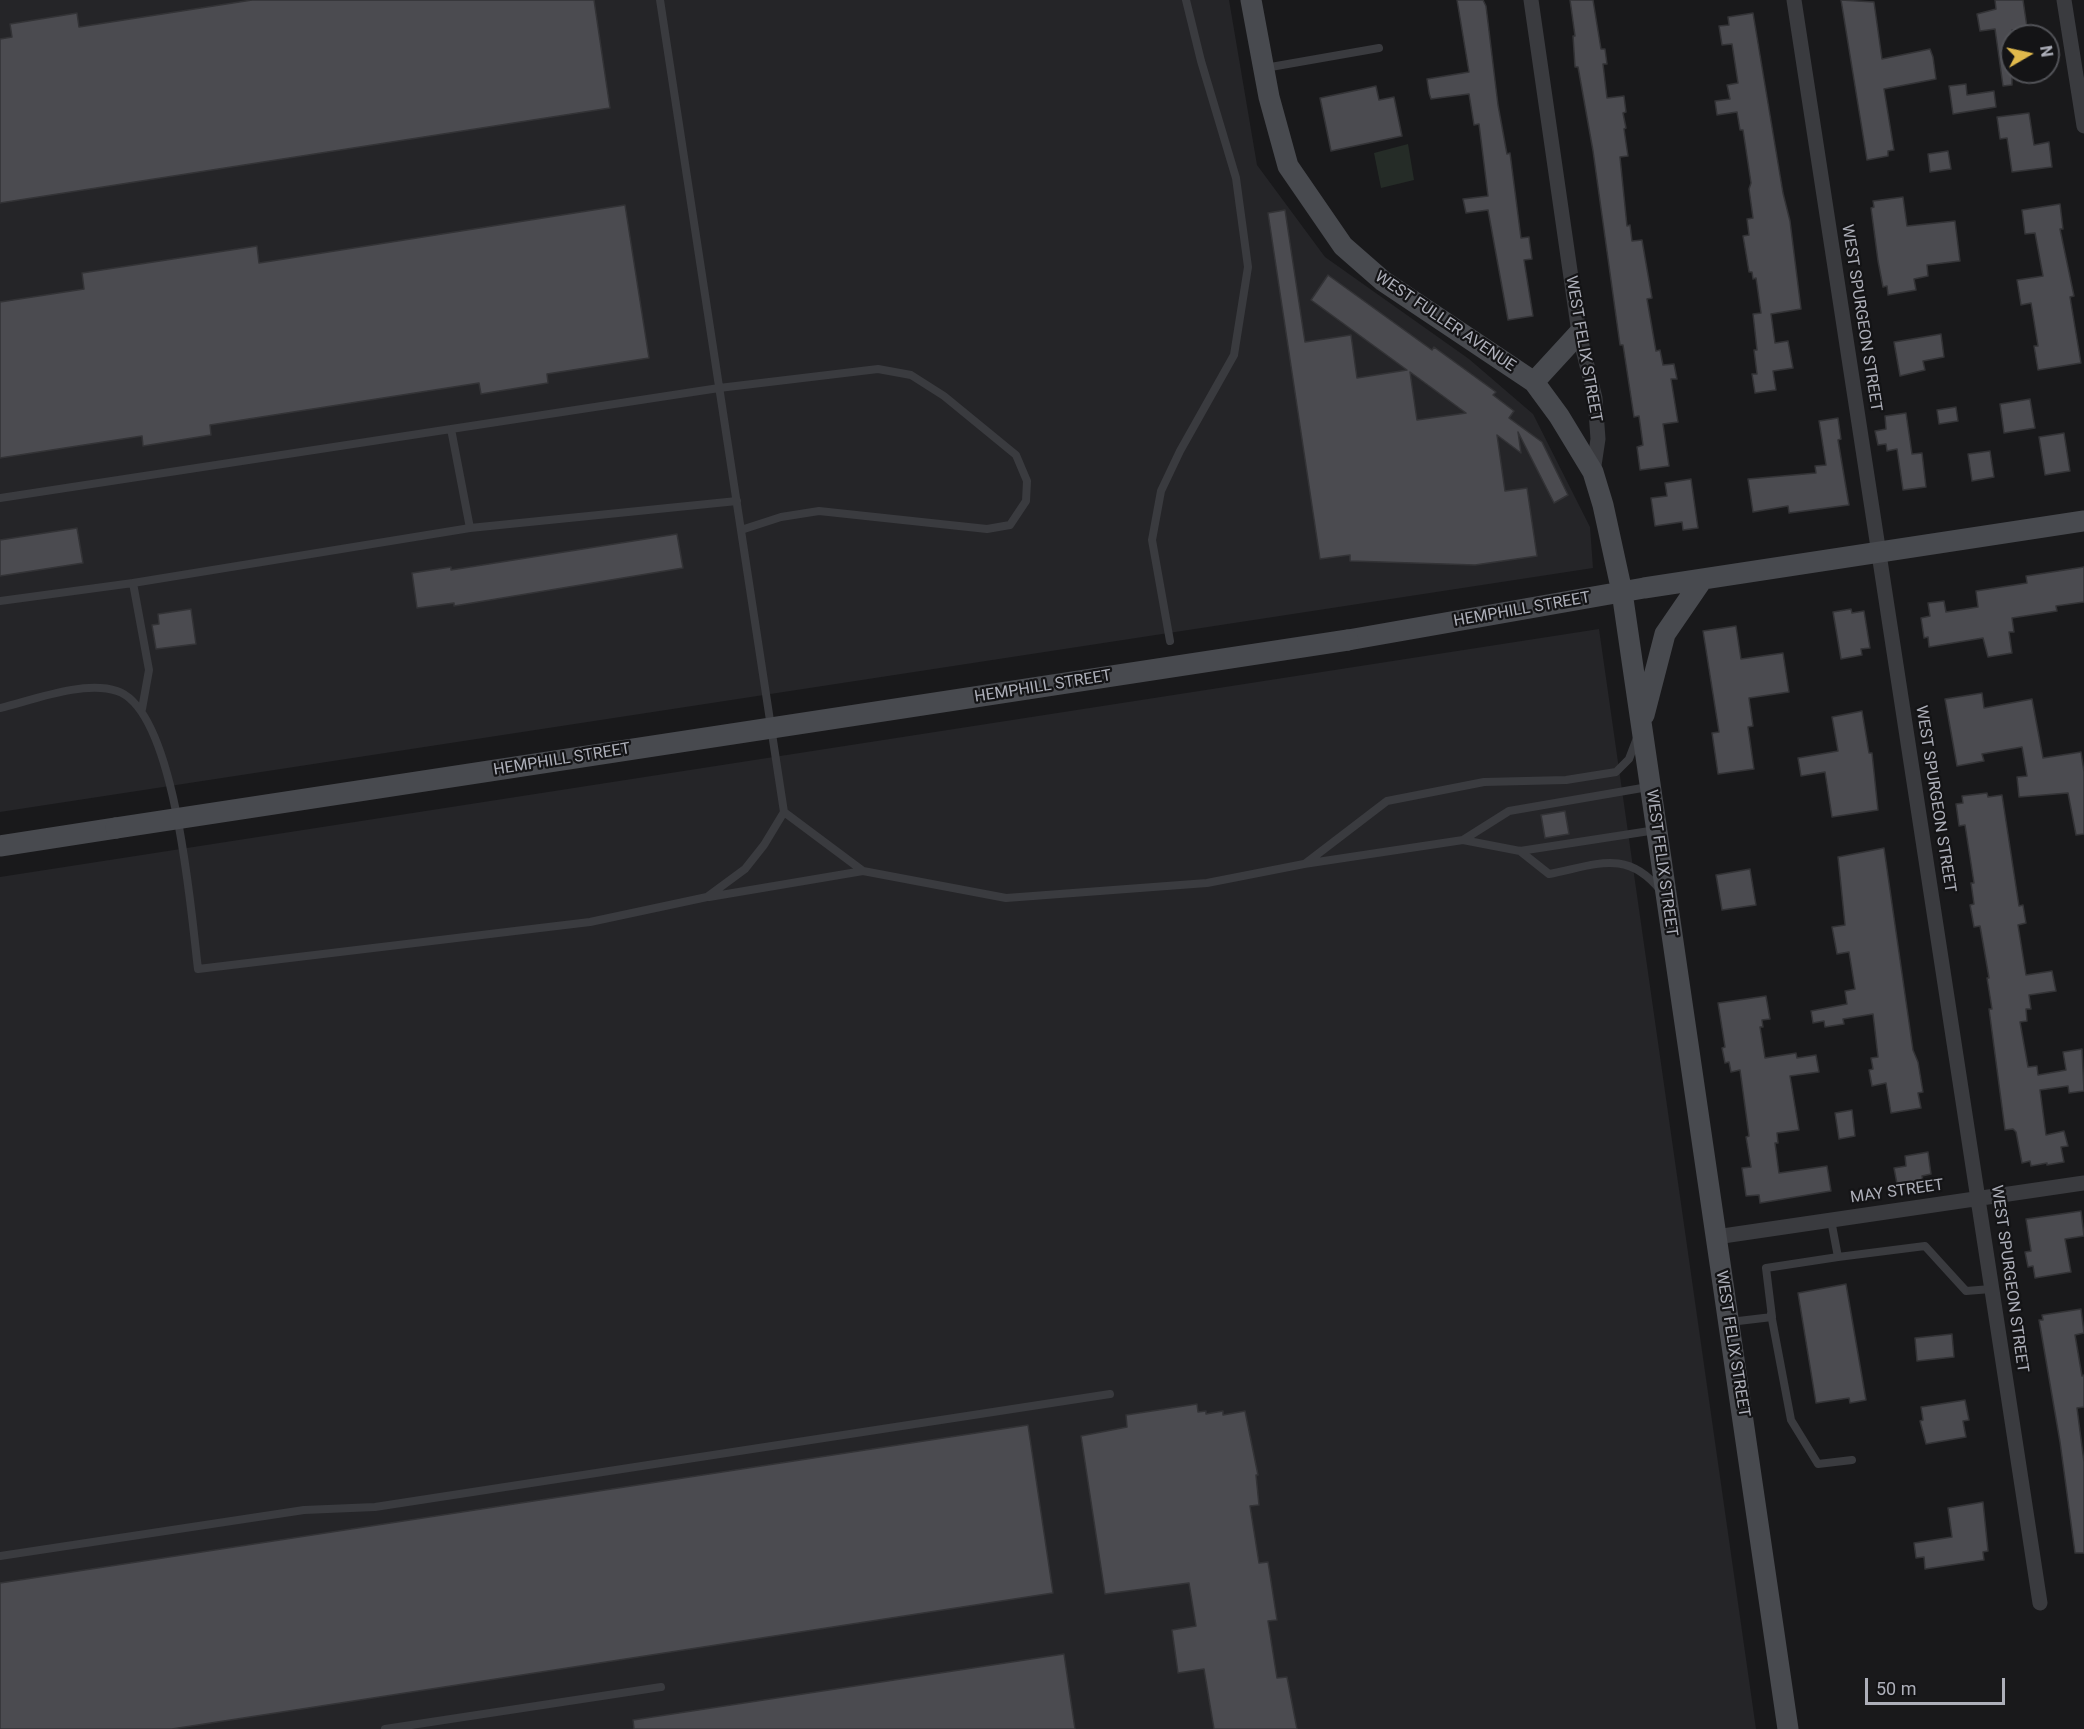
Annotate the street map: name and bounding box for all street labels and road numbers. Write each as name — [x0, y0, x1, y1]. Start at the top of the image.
street label: WEST SPURGEON STREET — [1837, 223, 1885, 413]
street label: WEST FULLER AVENUE — [1371, 268, 1519, 376]
street label: WEST FELIX STREET — [1561, 274, 1605, 424]
street label: HEMPHILL STREET — [1452, 589, 1592, 631]
street label: HEMPHILL STREET — [973, 667, 1113, 707]
street label: WEST SPURGEON STREET — [1911, 704, 1959, 894]
street label: HEMPHILL STREET — [492, 740, 632, 780]
street label: WEST FELIX STREET — [1641, 788, 1681, 938]
street label: MAY STREET — [1849, 1176, 1945, 1208]
street label: WEST SPURGEON STREET — [1986, 1184, 2032, 1374]
street label: WEST FELIX STREET — [1711, 1269, 1753, 1419]

